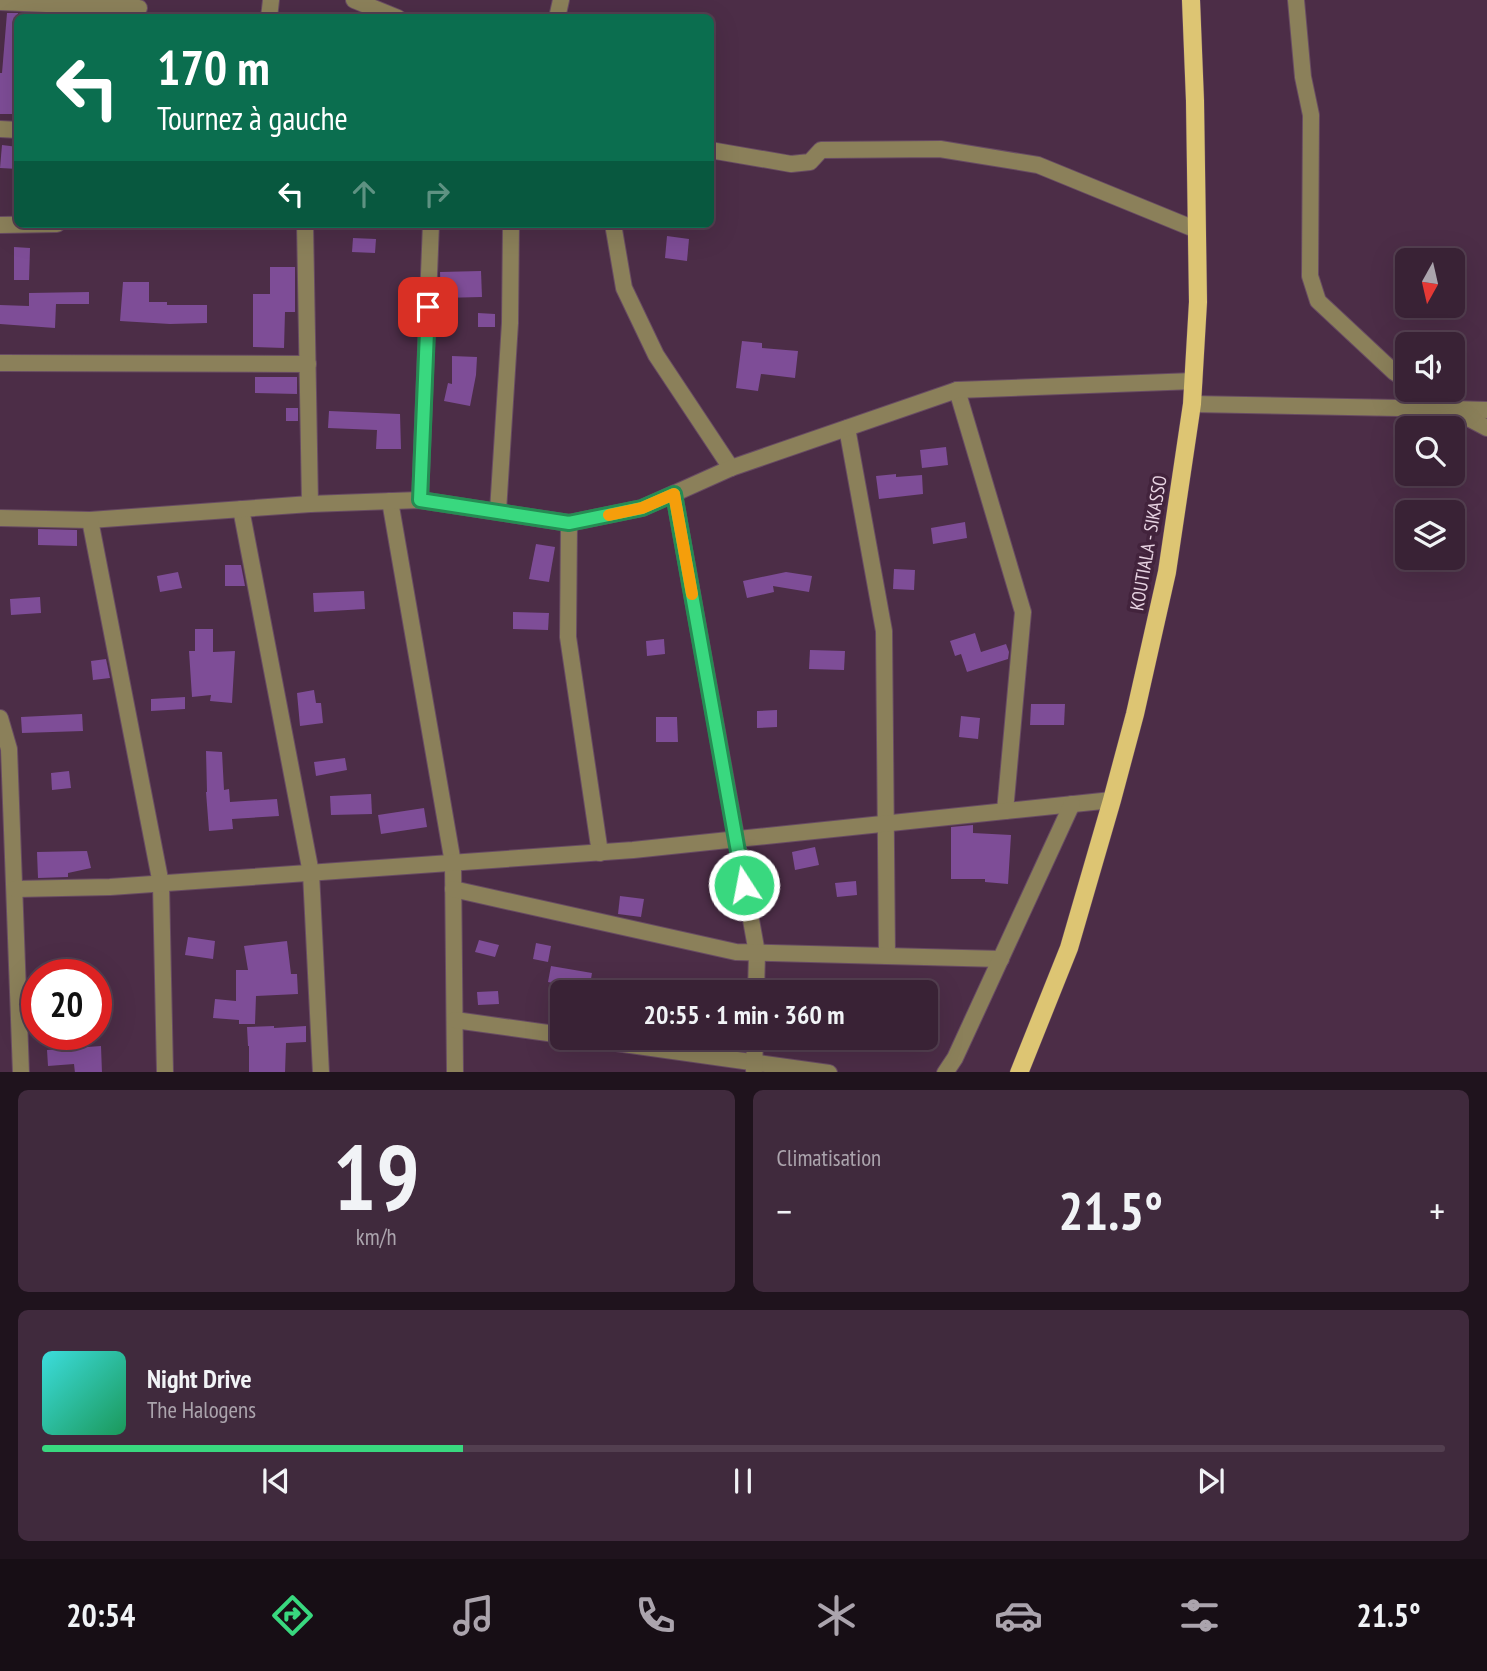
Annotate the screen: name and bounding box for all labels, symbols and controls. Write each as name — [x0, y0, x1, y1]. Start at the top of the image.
text: 170 m — [157, 35, 270, 99]
icon: left — [42, 42, 133, 133]
text: Tournez à gauche — [157, 97, 348, 139]
icon: left — [272, 175, 310, 213]
icon: ahead — [345, 175, 383, 213]
icon: right — [418, 175, 456, 213]
north arrow — [1395, 248, 1465, 318]
map controls — [1395, 248, 1465, 570]
pin — [398, 277, 458, 337]
icon: arrive — [409, 288, 447, 326]
button: sound — [1395, 332, 1465, 402]
button: search — [1395, 416, 1465, 486]
street label: KOUTIALA - SIKASSO — [1124, 474, 1172, 612]
button: layers — [1395, 500, 1465, 570]
position arrow — [707, 848, 781, 922]
speed limit sign: 20 — [21, 959, 112, 1050]
text: 20:55 · 1 min · 360 m — [644, 998, 844, 1031]
text: 19 — [333, 1117, 420, 1235]
text: Climatisation — [777, 1143, 881, 1172]
text: 21.5° — [1058, 1177, 1163, 1244]
text: − — [777, 1186, 792, 1235]
text: + — [1429, 1186, 1445, 1235]
text: km/h — [356, 1222, 397, 1251]
text: Night Drive — [147, 1362, 252, 1395]
text: The Halogens — [147, 1395, 256, 1424]
icon: previous — [257, 1462, 295, 1500]
icon: pause — [724, 1462, 762, 1500]
icon: next — [1192, 1462, 1230, 1500]
icon: directions — [268, 1591, 317, 1640]
icon: music — [449, 1591, 498, 1640]
icon: phone — [631, 1591, 680, 1640]
icon: climate — [812, 1591, 861, 1640]
icon: car — [994, 1591, 1043, 1640]
icon: filters — [1175, 1591, 1224, 1640]
text: 20:54 — [66, 1594, 135, 1636]
text: 21.5° — [1356, 1594, 1421, 1636]

